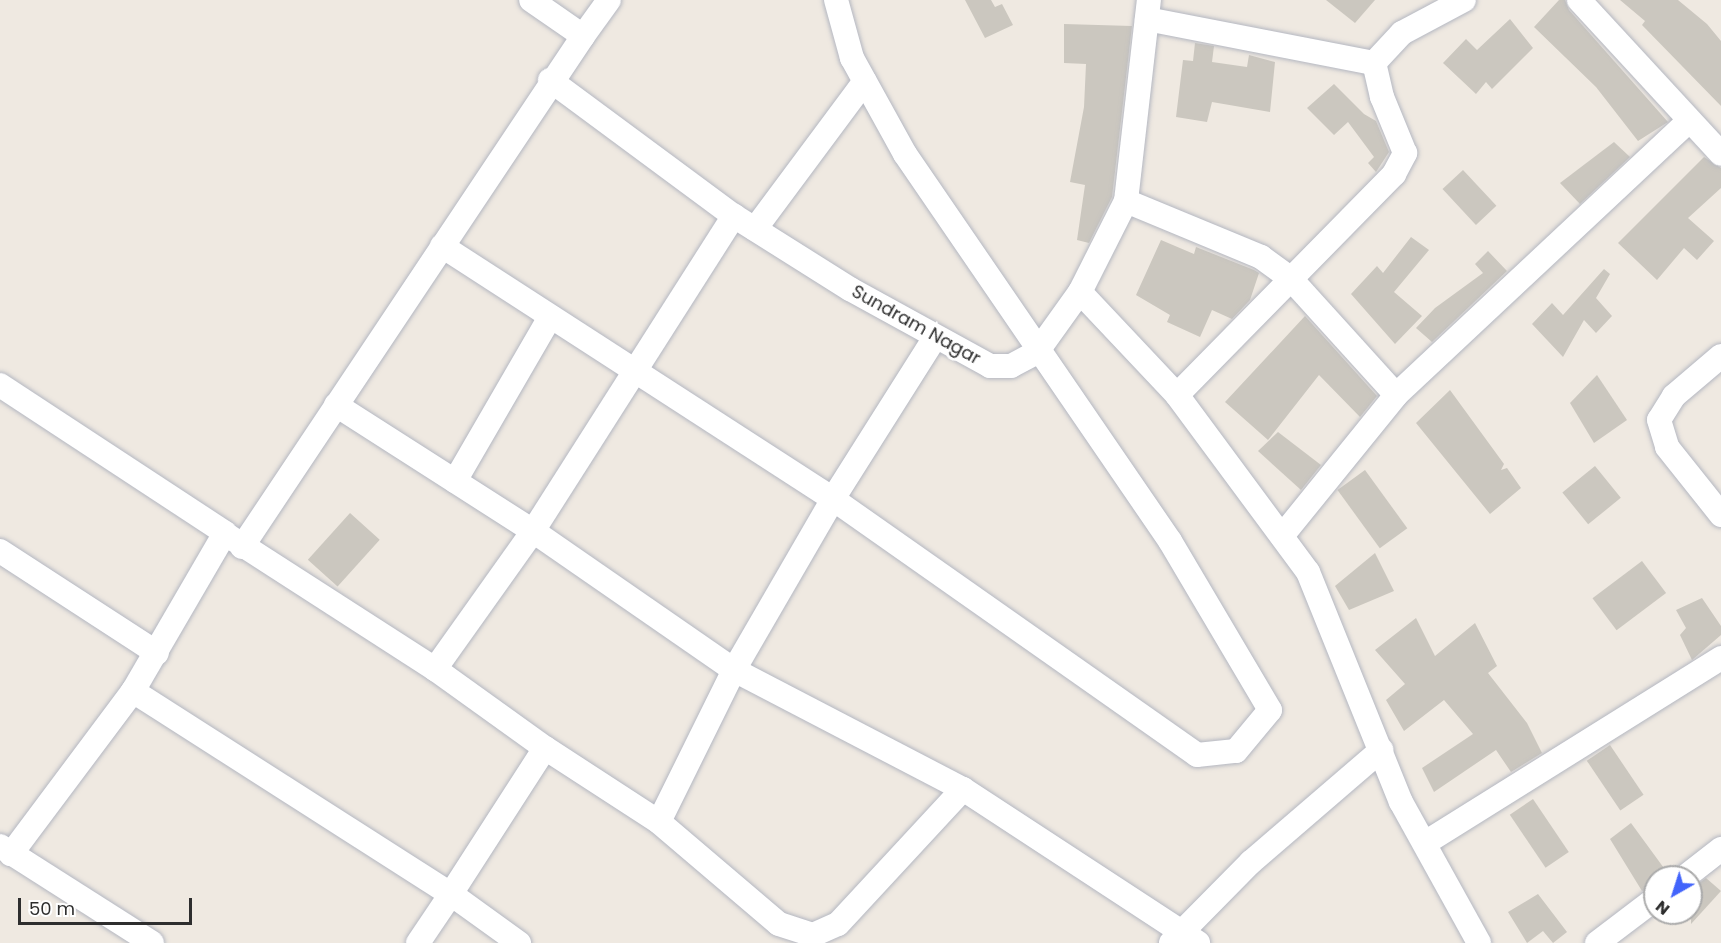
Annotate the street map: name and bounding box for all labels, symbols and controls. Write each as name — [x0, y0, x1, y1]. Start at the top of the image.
street label: Sundram Nagar — [848, 281, 984, 369]
north arrow — [1643, 865, 1703, 925]
scale bar — [21, 886, 195, 924]
text: N — [1651, 895, 1675, 921]
text: 50 m — [29, 896, 75, 921]

